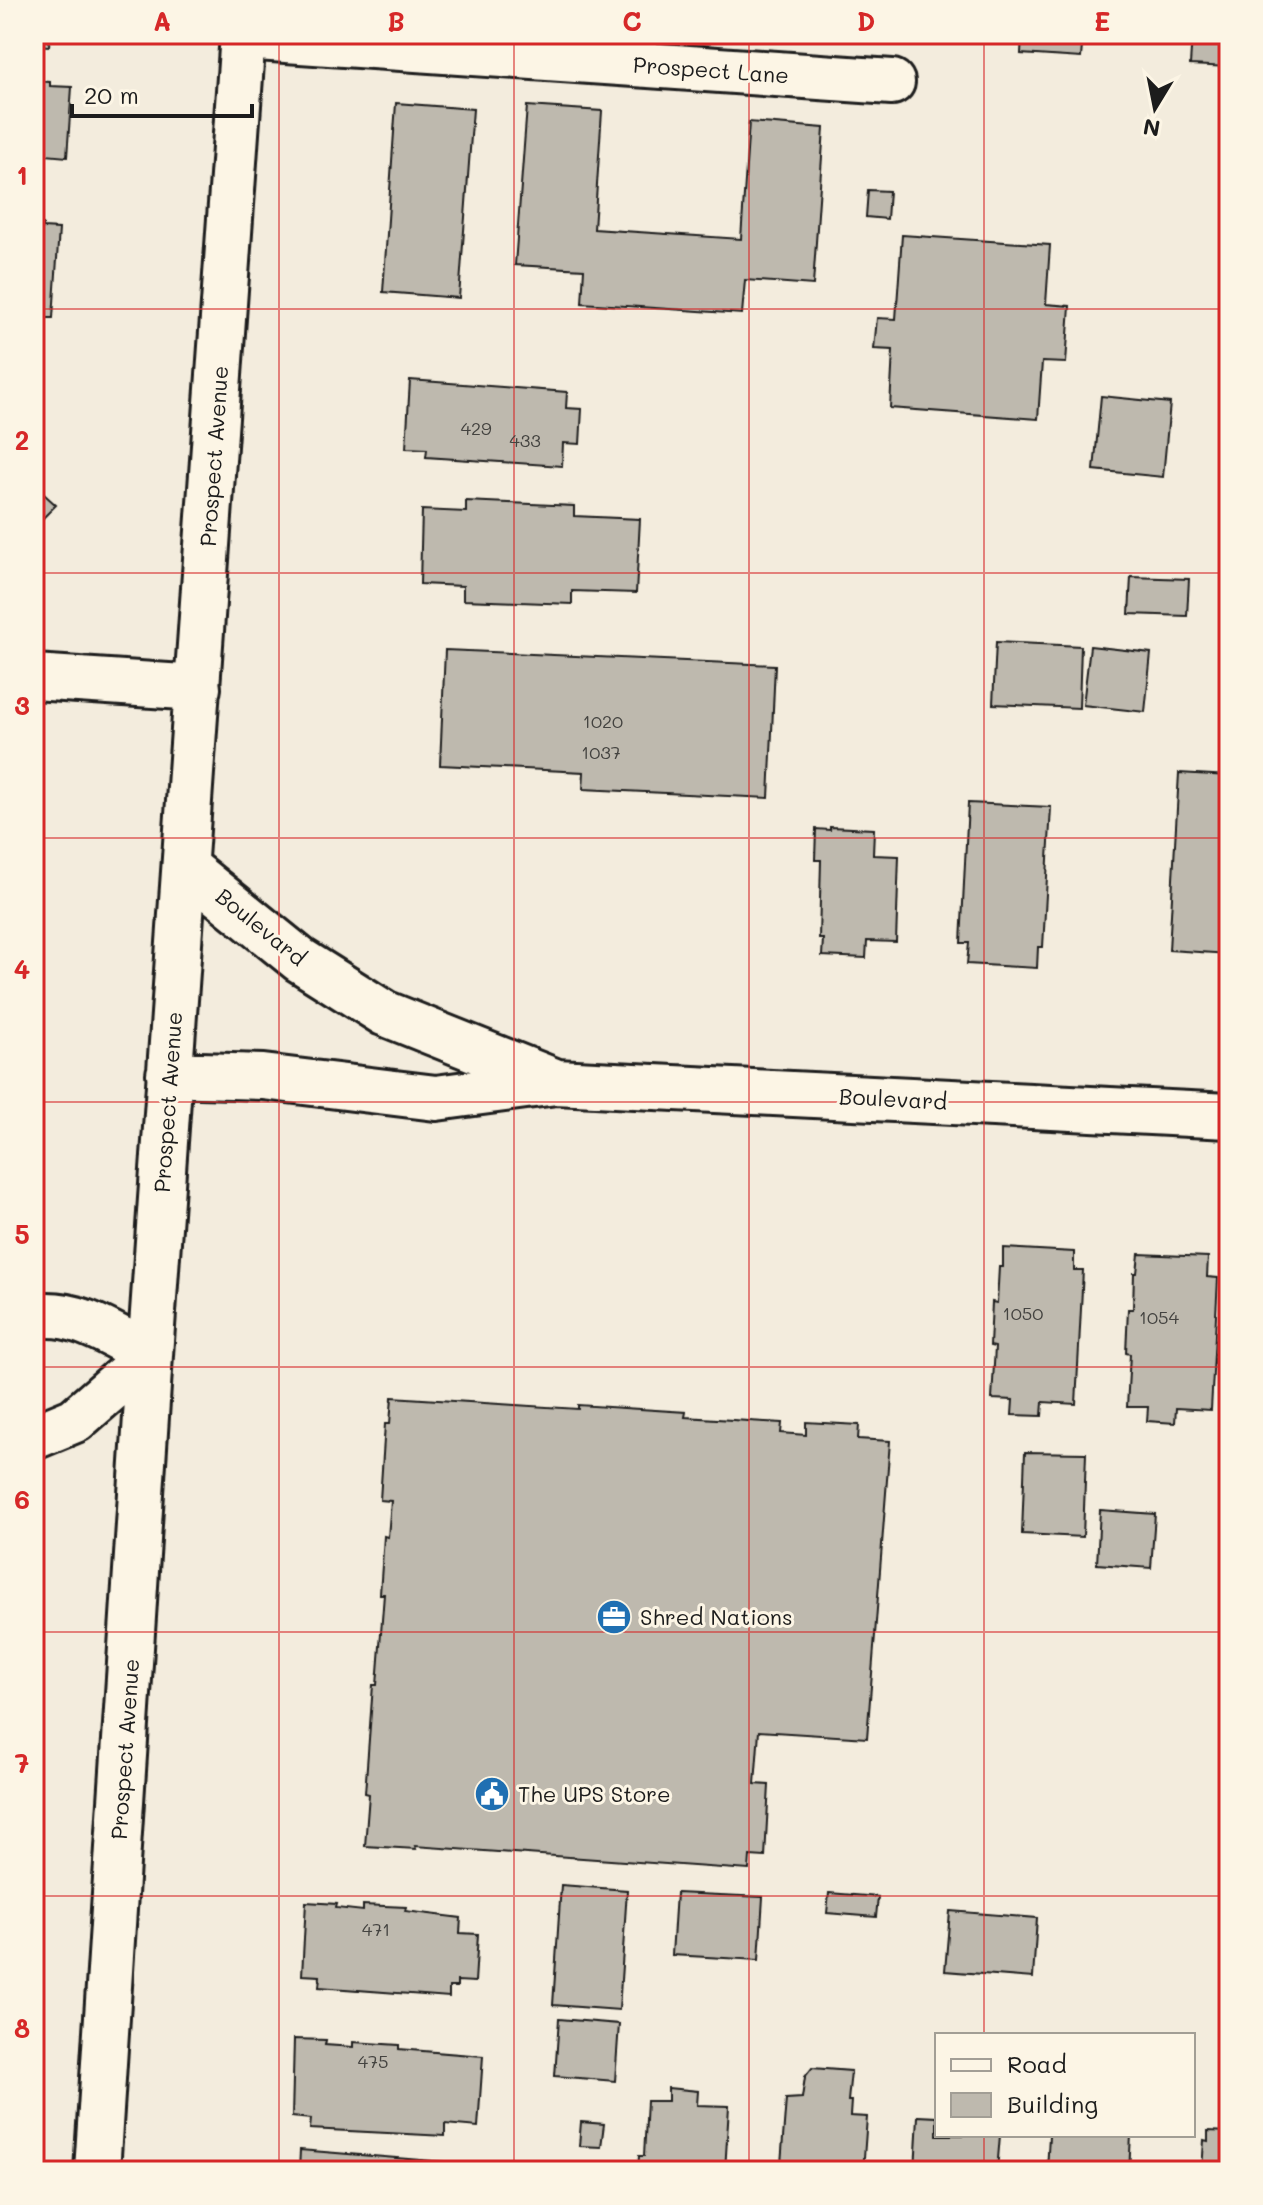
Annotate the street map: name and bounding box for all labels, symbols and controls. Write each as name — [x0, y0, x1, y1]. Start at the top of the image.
text: A — [153, 4, 171, 38]
text: B — [387, 4, 405, 38]
text: C — [622, 4, 642, 38]
text: D — [857, 4, 875, 38]
text: E — [1094, 4, 1110, 38]
street label: Prospect Lane — [632, 50, 790, 89]
scale bar — [72, 68, 252, 118]
north arrow — [1115, 68, 1195, 148]
text: 20 m — [84, 79, 139, 110]
text: N — [1141, 112, 1162, 144]
text: 1 — [16, 158, 28, 192]
street label: Prospect Avenue — [193, 365, 234, 547]
house number: 429 — [460, 416, 492, 440]
text: 2 — [15, 423, 29, 457]
house number: 433 — [509, 428, 541, 452]
text: 3 — [14, 688, 30, 722]
house number: 1020 — [583, 709, 623, 733]
house number: 1037 — [581, 740, 621, 764]
street label: Boulevard — [210, 881, 313, 972]
text: 4 — [14, 952, 30, 986]
street label: Prospect Avenue — [147, 1011, 188, 1193]
street label: Boulevard — [838, 1081, 948, 1116]
text: 5 — [14, 1217, 30, 1251]
house number: 1050 — [1003, 1301, 1043, 1325]
house number: 1054 — [1139, 1305, 1180, 1329]
text: 6 — [14, 1482, 30, 1516]
office icon: Shred Nations — [595, 1598, 633, 1636]
place label: Shred Nations — [640, 1602, 793, 1631]
street label: Prospect Avenue — [104, 1658, 145, 1840]
text: 7 — [15, 1746, 29, 1780]
public building icon: The UPS Store — [473, 1775, 511, 1813]
place label: The UPS Store — [518, 1779, 671, 1808]
house number: 471 — [362, 1917, 390, 1941]
text: 8 — [14, 2011, 30, 2045]
legend — [935, 2033, 1195, 2137]
text: Road — [1007, 2048, 1067, 2079]
house number: 475 — [357, 2049, 389, 2073]
text: Building — [1007, 2088, 1098, 2119]

